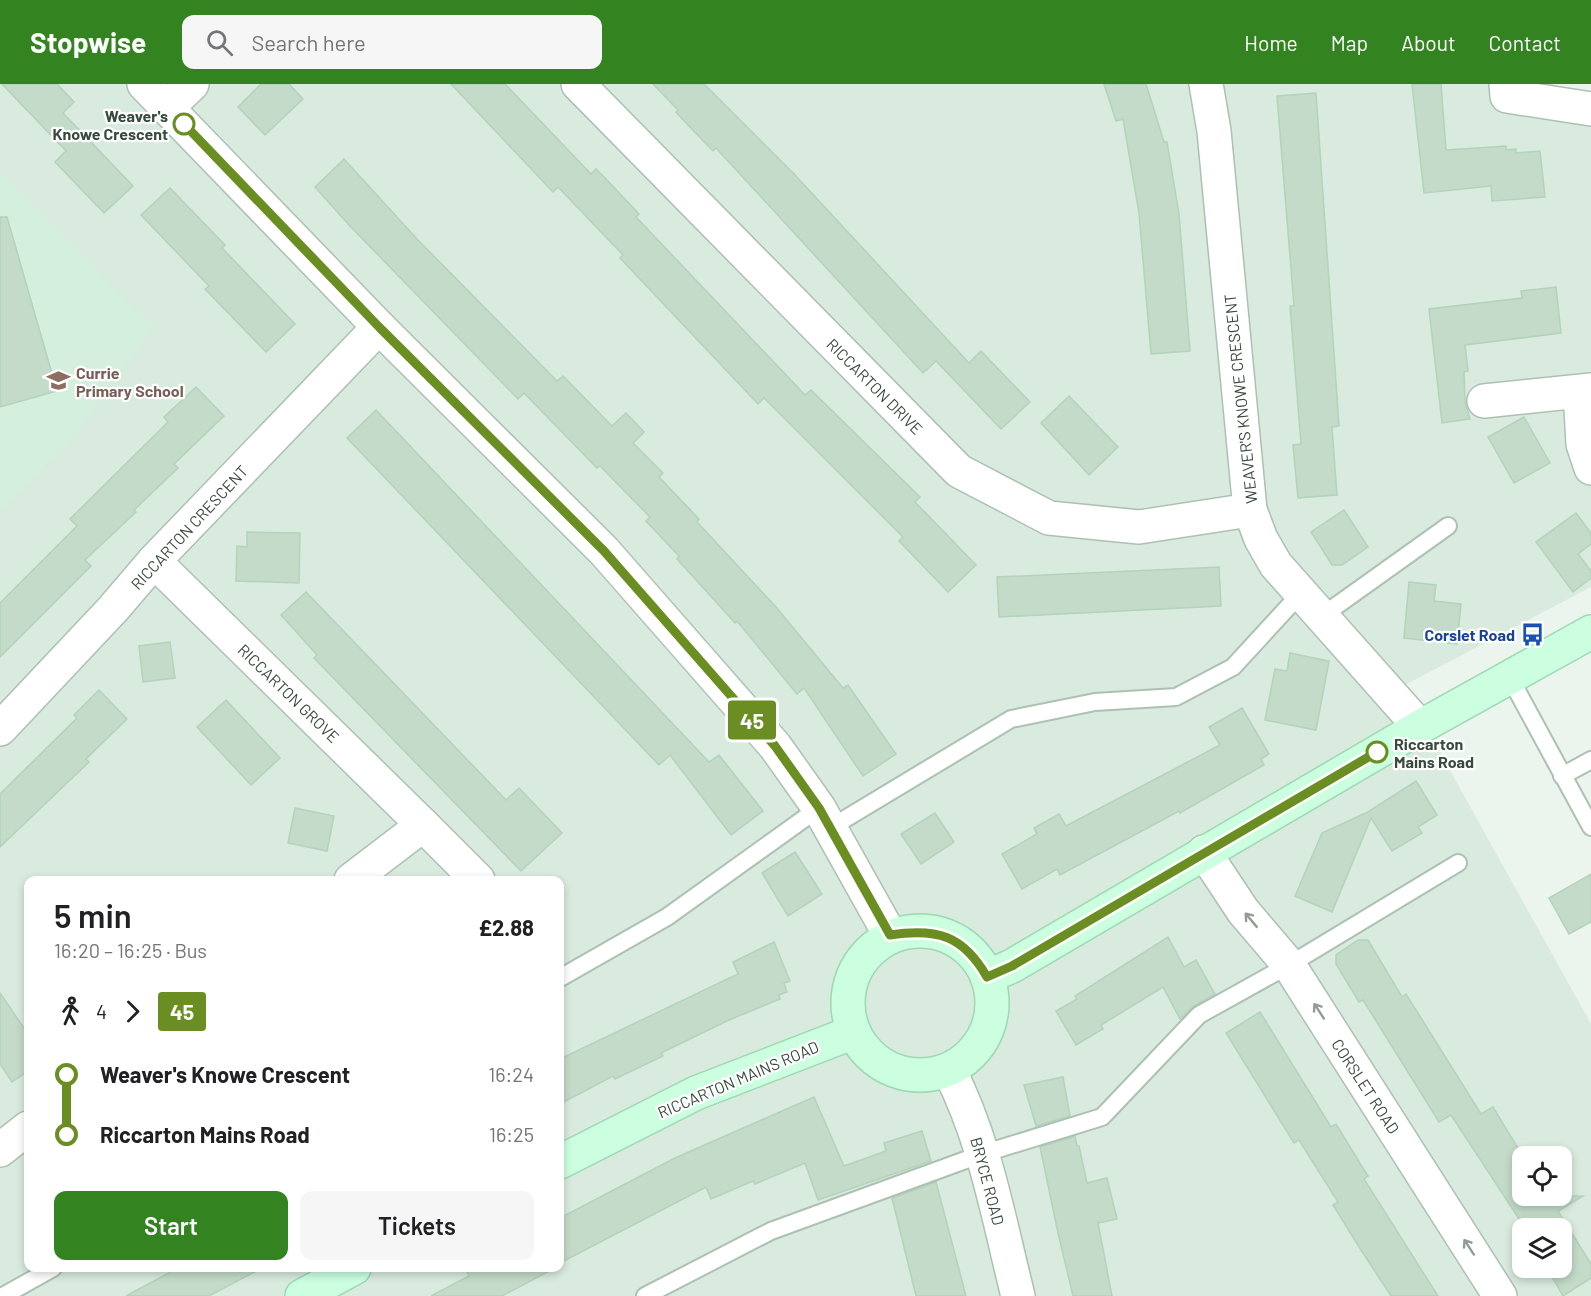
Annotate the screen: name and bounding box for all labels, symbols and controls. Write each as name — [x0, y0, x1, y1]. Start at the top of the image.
search box — [182, 15, 602, 69]
text: Stopwise — [30, 25, 146, 59]
icon: search — [203, 26, 236, 59]
text: Search here — [251, 29, 366, 55]
text: Home — [1244, 30, 1298, 55]
text: Map — [1331, 30, 1368, 55]
text: About — [1401, 30, 1456, 55]
text: Contact — [1489, 30, 1561, 55]
place label: Weaver's Knowe Crescent — [53, 106, 168, 143]
marker: Weaver's Knowe Crescent — [173, 113, 195, 135]
street label: WEAVER'S KNOWE CRESCENT — [1220, 293, 1260, 505]
street label: RICCARTON DRIVE — [823, 334, 927, 438]
place label: Currie Primary School — [76, 363, 184, 400]
school or university icon: Currie Primary School — [45, 368, 71, 394]
street label: RICCARTON CRESCENT — [126, 461, 252, 593]
bus stop icon: Corslet Road — [1520, 621, 1546, 647]
place label: Corslet Road — [1424, 625, 1515, 644]
street label: RICCARTON GROVE — [234, 640, 344, 746]
line badge: 45 — [725, 700, 779, 740]
text: 45 — [740, 708, 764, 733]
place label: Riccarton Mains Road — [1394, 734, 1474, 771]
marker: Riccarton Mains Road — [1366, 741, 1388, 763]
text: 5 min — [54, 895, 132, 935]
one-way arrow — [1244, 913, 1258, 928]
text: £2.88 — [478, 914, 534, 940]
text: 16:20 – 16:25 · Bus — [54, 938, 207, 962]
icon: walk — [54, 995, 87, 1028]
icon: forward — [116, 995, 149, 1028]
text: 4 — [96, 999, 107, 1023]
text: 45 — [170, 999, 194, 1024]
one-way arrow — [1312, 1003, 1325, 1020]
street label: CORSLET ROAD — [1328, 1035, 1404, 1137]
street label: RICCARTON MAINS ROAD — [655, 1036, 821, 1122]
text: Weaver's Knowe Crescent — [100, 1061, 350, 1087]
text: 16:24 — [488, 1062, 534, 1086]
text: Riccarton Mains Road — [100, 1121, 310, 1147]
text: 16:25 — [489, 1122, 534, 1146]
street label: BRYCE ROAD — [967, 1135, 1009, 1227]
map controls — [1512, 1146, 1572, 1278]
button: locate — [1512, 1146, 1572, 1206]
button: Start — [54, 1191, 288, 1260]
button: Tickets — [300, 1191, 534, 1260]
button: layers — [1512, 1218, 1572, 1278]
one-way arrow — [1462, 1239, 1474, 1256]

